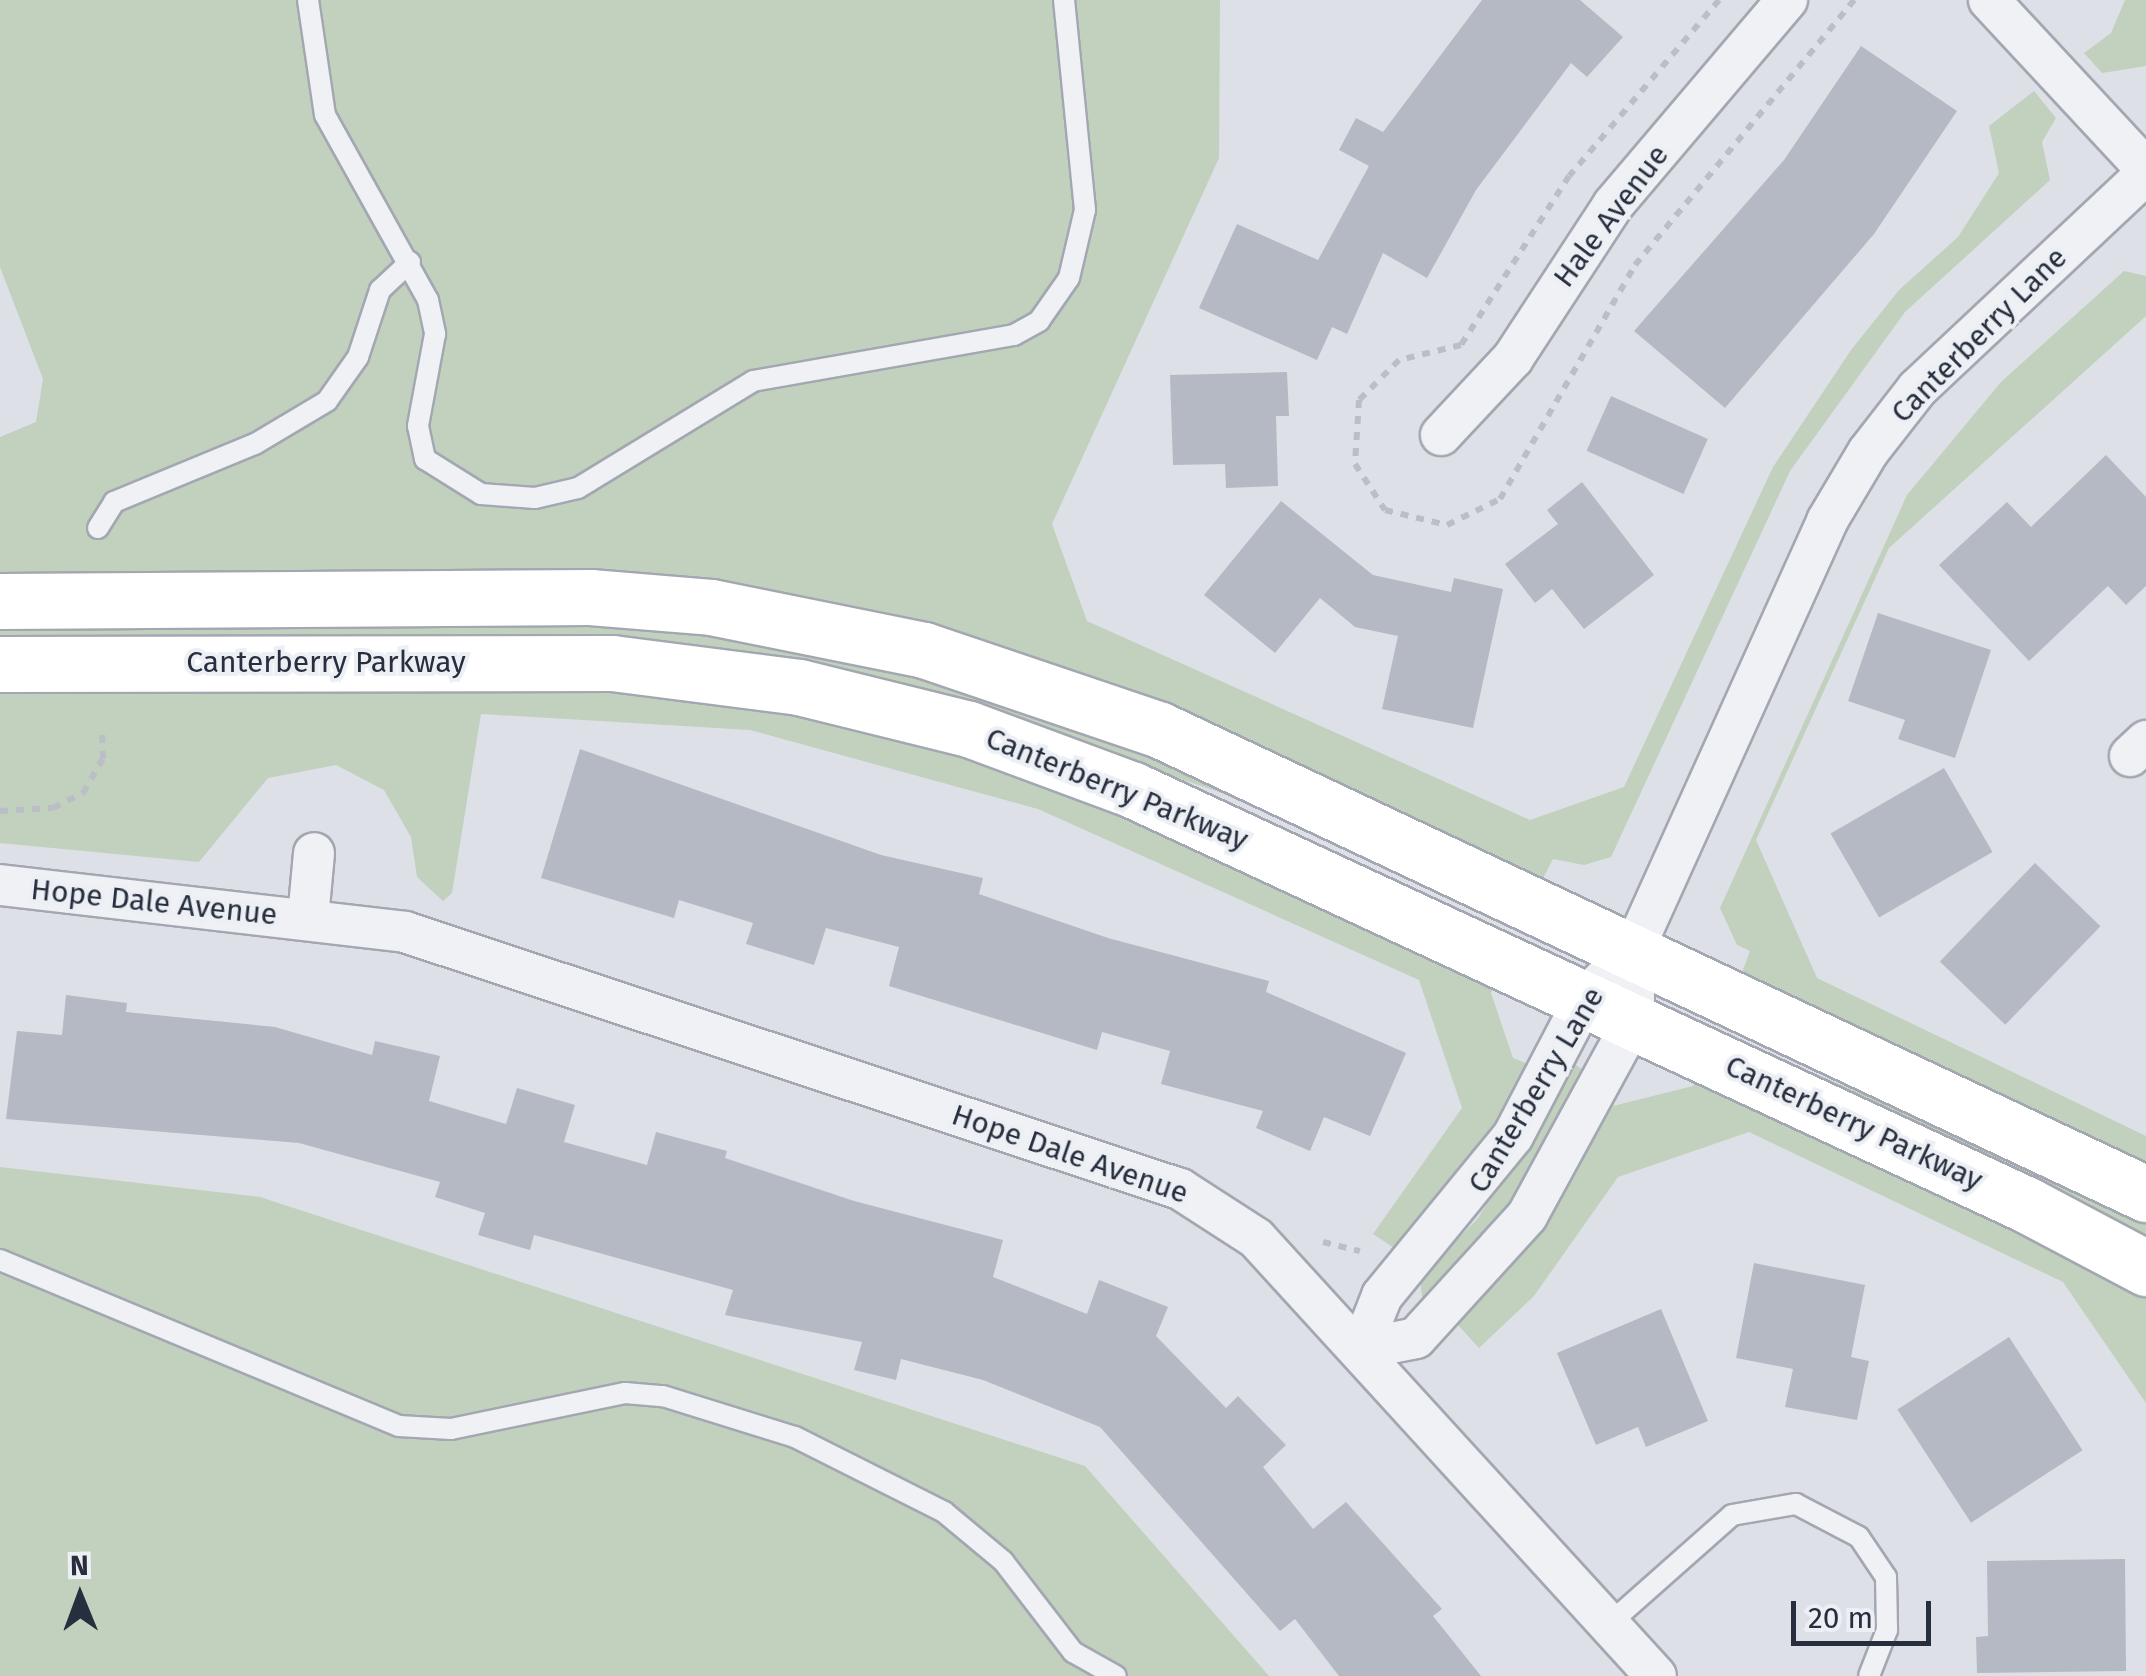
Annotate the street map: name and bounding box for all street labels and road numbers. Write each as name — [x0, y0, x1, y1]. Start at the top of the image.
street label: Hale Avenue — [1546, 138, 1676, 294]
street label: Canterberry Lane — [1884, 240, 2074, 430]
street label: Canterberry Parkway — [186, 644, 466, 680]
street label: Canterberry Parkway — [981, 720, 1253, 858]
street label: Hope Dale Avenue — [29, 871, 279, 933]
street label: Canterberry Lane — [1460, 981, 1612, 1199]
street label: Canterberry Parkway — [1720, 1048, 1988, 1198]
street label: Hope Dale Avenue — [947, 1097, 1193, 1211]

